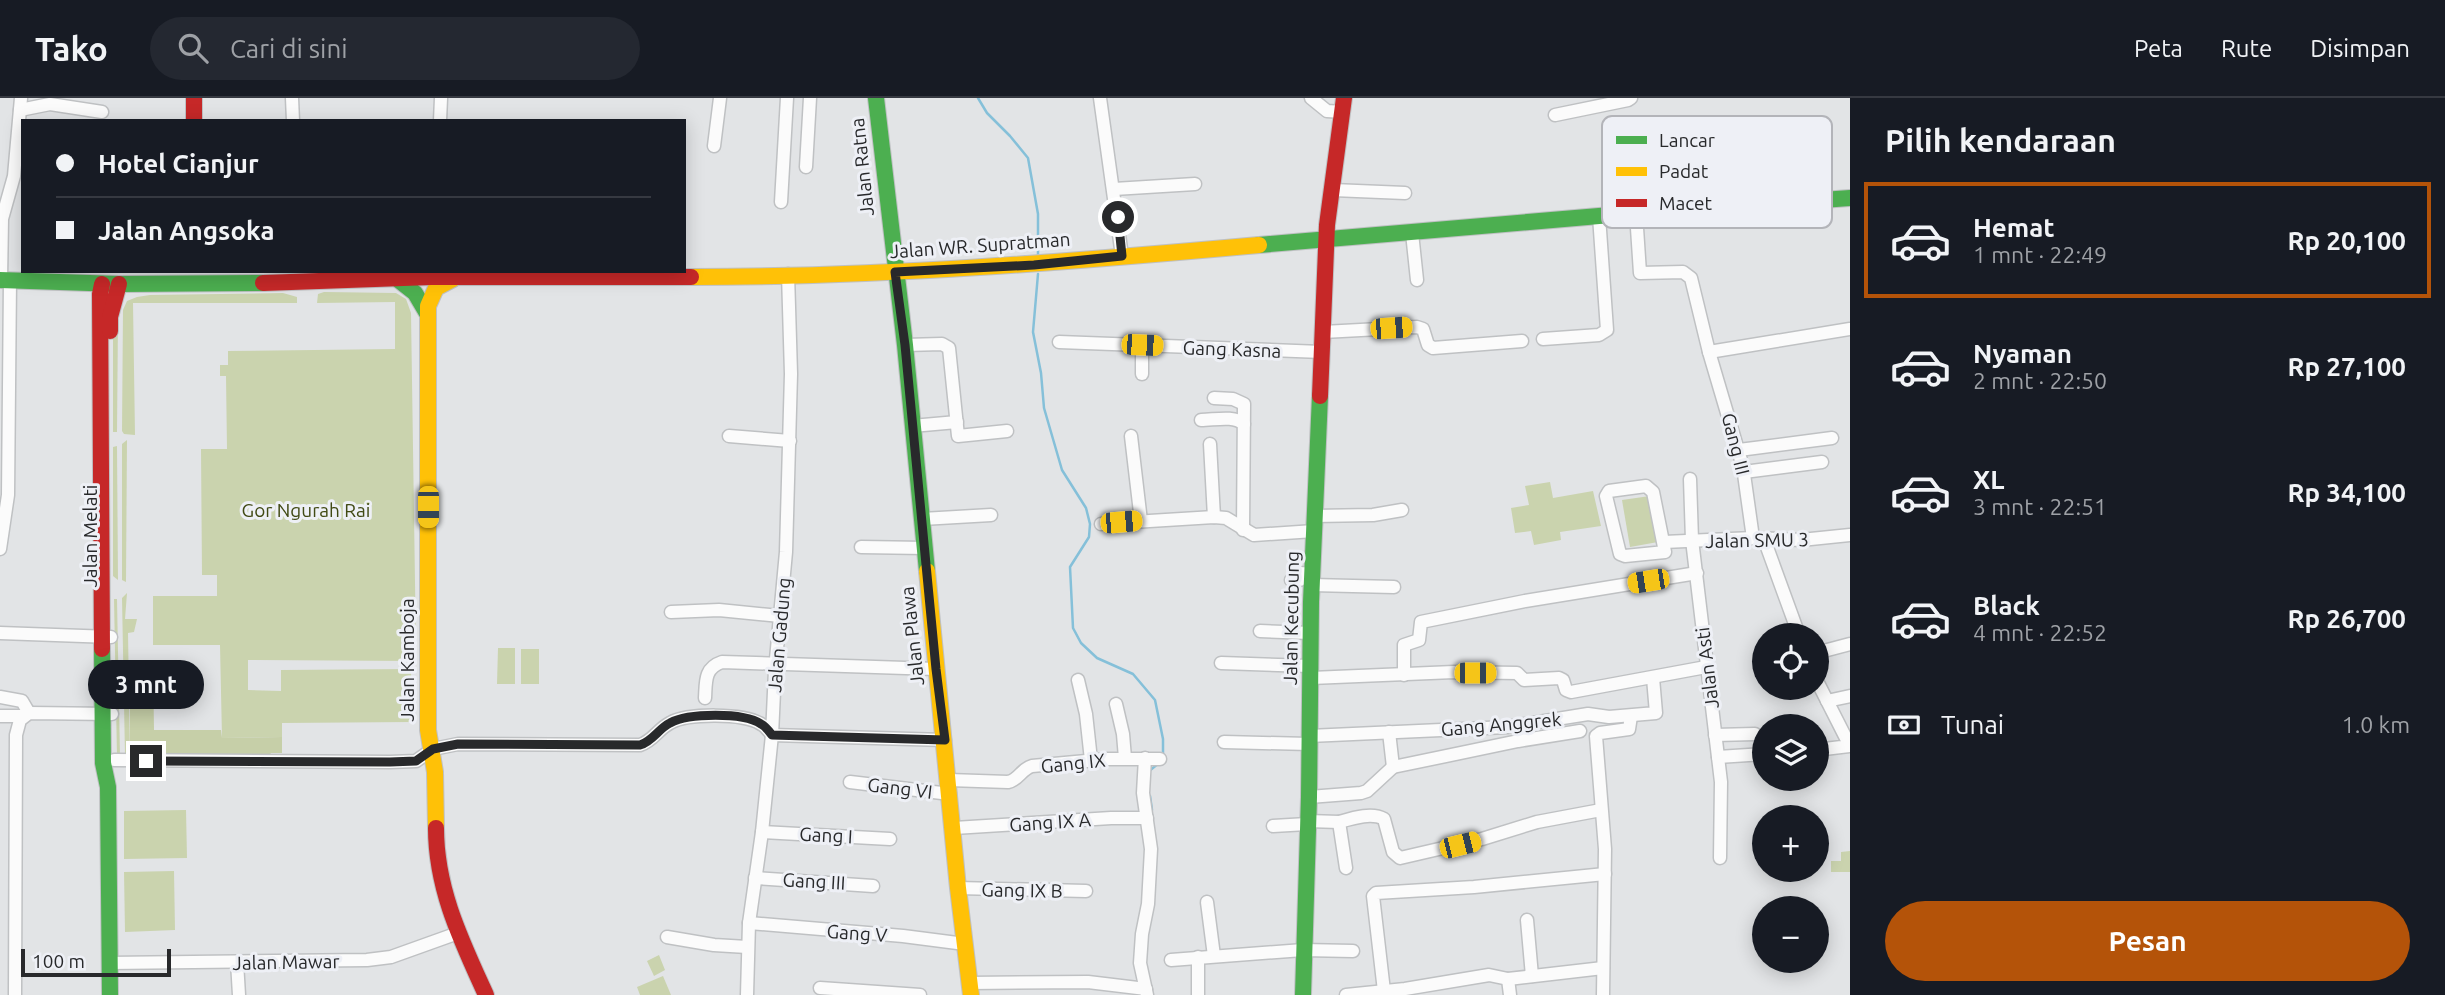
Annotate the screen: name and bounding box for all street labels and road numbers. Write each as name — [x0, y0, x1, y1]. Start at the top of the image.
street label: Jalan Ratna — [846, 117, 878, 217]
street label: Jalan WR. Supratman — [889, 228, 1071, 262]
street label: Gang Kasna — [1182, 336, 1282, 362]
street label: Gang III — [1718, 411, 1754, 477]
street label: Jalan Melati — [79, 485, 101, 587]
street label: Jalan SMU 3 — [1705, 528, 1809, 552]
street label: Jalan Kecubung — [1279, 551, 1303, 685]
street label: Jalan Gadung — [763, 577, 795, 693]
street label: Jalan Plawa — [896, 585, 928, 687]
street label: Jalan Kamboja — [396, 598, 418, 722]
street label: Jalan Asti — [1691, 626, 1723, 710]
street label: Gang Anggrek — [1440, 708, 1563, 740]
street label: Gang IX — [1039, 749, 1107, 777]
street label: Gang VI — [866, 773, 934, 803]
street label: Gang IX A — [1008, 808, 1092, 836]
street label: Gang I — [799, 823, 853, 847]
street label: Gang III — [782, 868, 846, 894]
street label: Gang IX B — [981, 878, 1063, 902]
street label: Gang V — [826, 920, 888, 946]
street label: Jalan Mawar — [232, 950, 340, 974]

